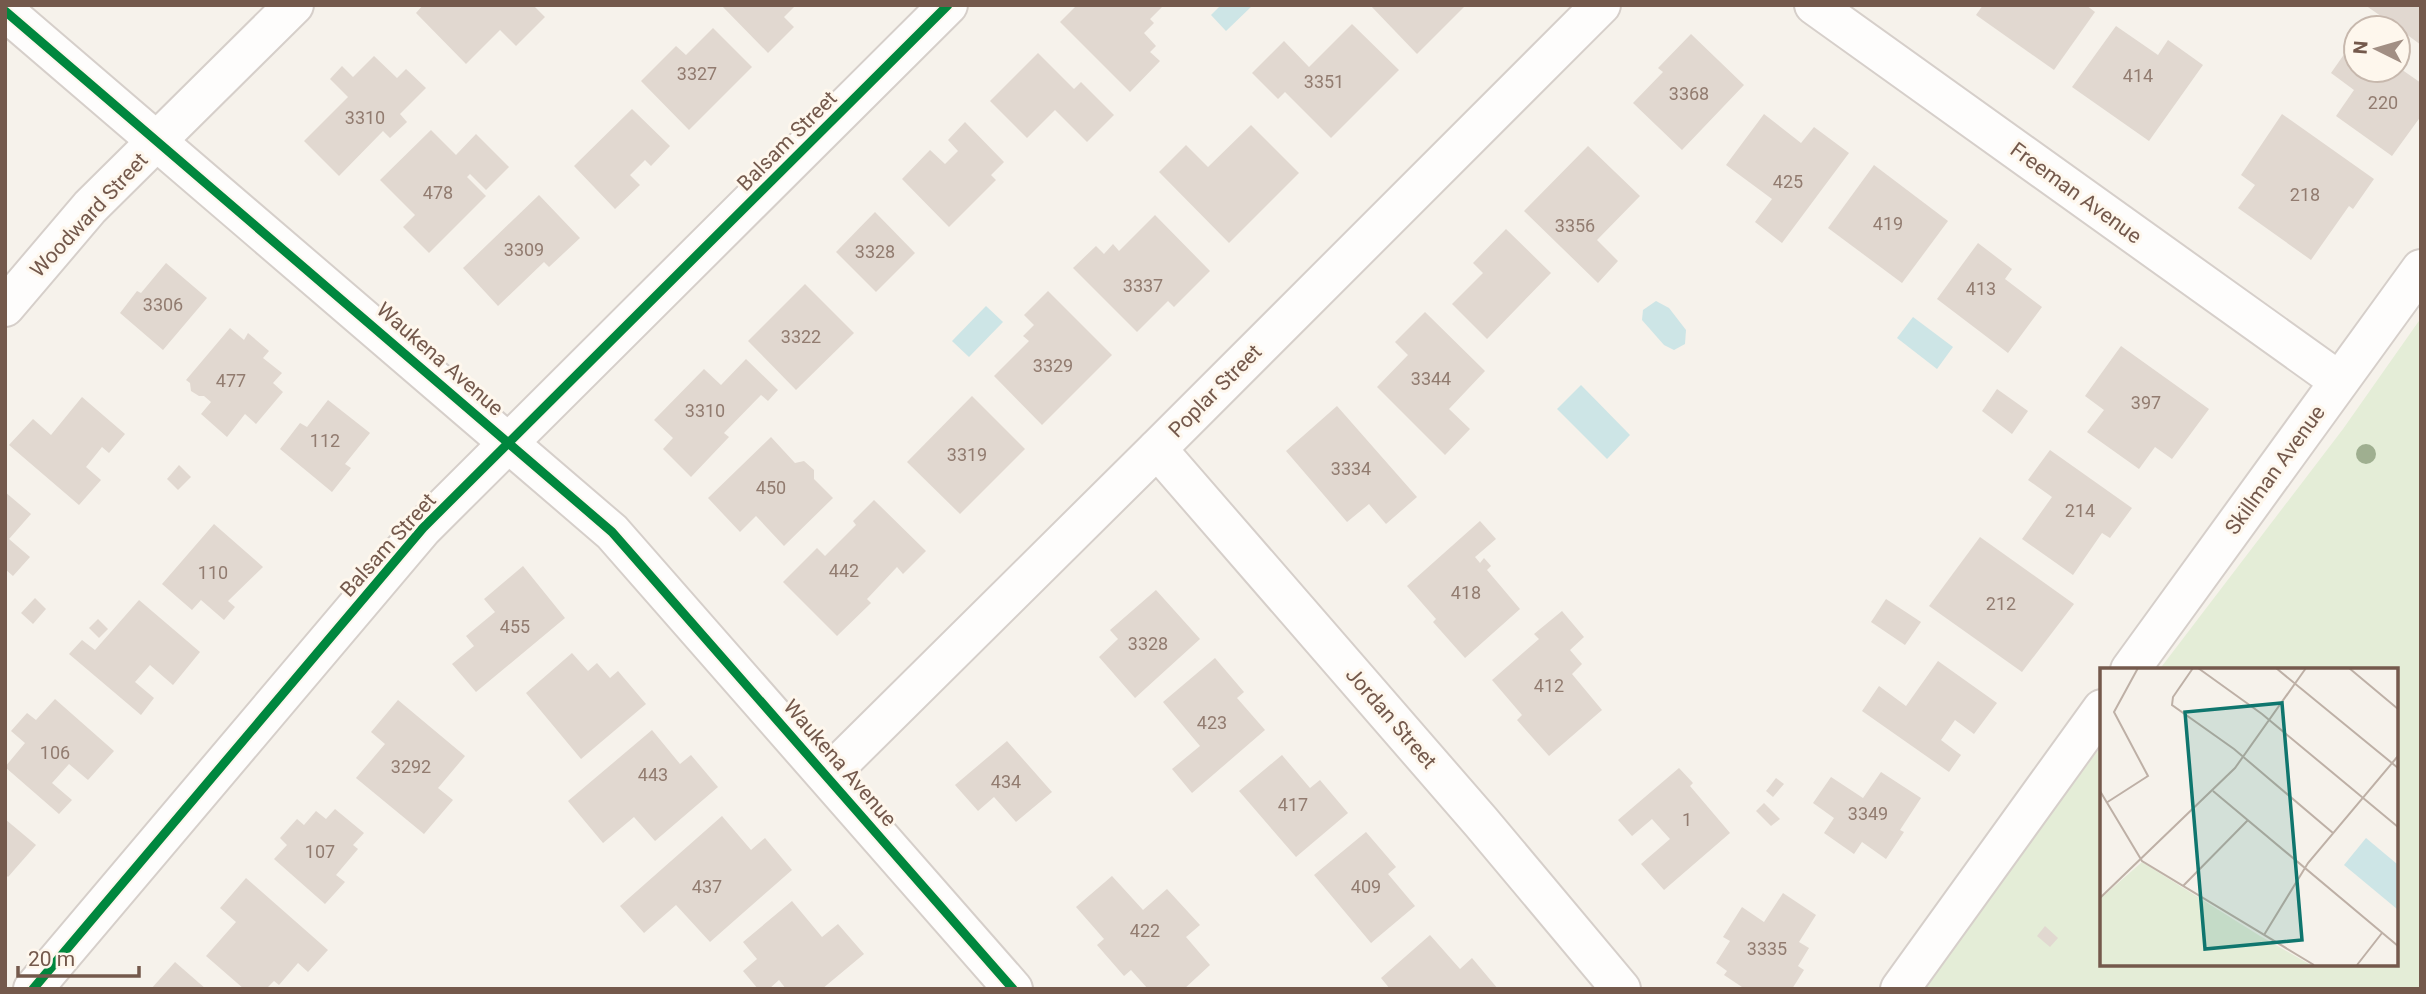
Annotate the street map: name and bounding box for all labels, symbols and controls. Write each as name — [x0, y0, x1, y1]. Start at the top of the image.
north arrow — [2342, 14, 2412, 84]
text: N — [2349, 40, 2373, 55]
house number: 3327 — [677, 63, 717, 84]
house number: 414 — [2123, 65, 2153, 86]
house number: 3351 — [1304, 71, 1344, 92]
house number: 3368 — [1669, 83, 1709, 104]
street label: Balsam Street — [732, 86, 842, 196]
house number: 220 — [2368, 92, 2398, 113]
house number: 3310 — [345, 107, 385, 128]
street label: Freeman Avenue — [2006, 137, 2146, 249]
street label: Woodward Street — [25, 148, 153, 282]
house number: 425 — [1773, 171, 1803, 192]
house number: 478 — [423, 182, 453, 203]
house number: 218 — [2290, 184, 2320, 205]
house number: 419 — [1873, 213, 1903, 234]
house number: 3356 — [1555, 215, 1595, 236]
house number: 3309 — [504, 239, 544, 260]
house number: 3328 — [855, 241, 895, 262]
house number: 3337 — [1123, 275, 1163, 296]
house number: 413 — [1966, 278, 1996, 299]
house number: 3306 — [143, 294, 183, 315]
street label: Waukena Avenue — [372, 298, 508, 420]
house number: 3322 — [781, 326, 821, 347]
street label: Poplar Street — [1164, 340, 1266, 442]
house number: 3329 — [1033, 355, 1073, 376]
house number: 3344 — [1411, 368, 1451, 389]
house number: 477 — [216, 370, 246, 391]
house number: 397 — [2131, 392, 2161, 413]
house number: 3310 — [685, 400, 725, 421]
street label: Skillman Avenue — [2220, 401, 2330, 539]
house number: 112 — [310, 430, 340, 451]
house number: 3319 — [947, 444, 987, 465]
house number: 3334 — [1331, 458, 1371, 479]
house number: 450 — [756, 477, 786, 498]
street label: Balsam Street — [335, 488, 441, 602]
house number: 214 — [2065, 500, 2095, 521]
house number: 442 — [829, 560, 859, 581]
house number: 110 — [198, 562, 228, 583]
house number: 418 — [1451, 582, 1481, 603]
house number: 212 — [1986, 593, 2016, 614]
house number: 455 — [500, 616, 530, 637]
house number: 3328 — [1128, 633, 1168, 654]
street label: Jordan Street — [1341, 663, 1441, 773]
inset map — [2100, 668, 2398, 966]
house number: 412 — [1534, 675, 1564, 696]
street label: Waukena Avenue — [779, 695, 901, 831]
house number: 423 — [1197, 712, 1227, 733]
house number: 106 — [40, 742, 70, 763]
house number: 3292 — [391, 756, 431, 777]
house number: 443 — [638, 764, 668, 785]
house number: 434 — [991, 771, 1021, 792]
house number: 417 — [1278, 794, 1308, 815]
house number: 3349 — [1848, 803, 1888, 824]
house number: 1 — [1682, 809, 1692, 830]
house number: 107 — [305, 841, 335, 862]
house number: 437 — [692, 876, 722, 897]
house number: 409 — [1351, 876, 1381, 897]
house number: 422 — [1130, 920, 1160, 941]
scale bar — [18, 934, 138, 978]
house number: 3335 — [1747, 938, 1787, 959]
text: 20 m — [28, 947, 75, 971]

